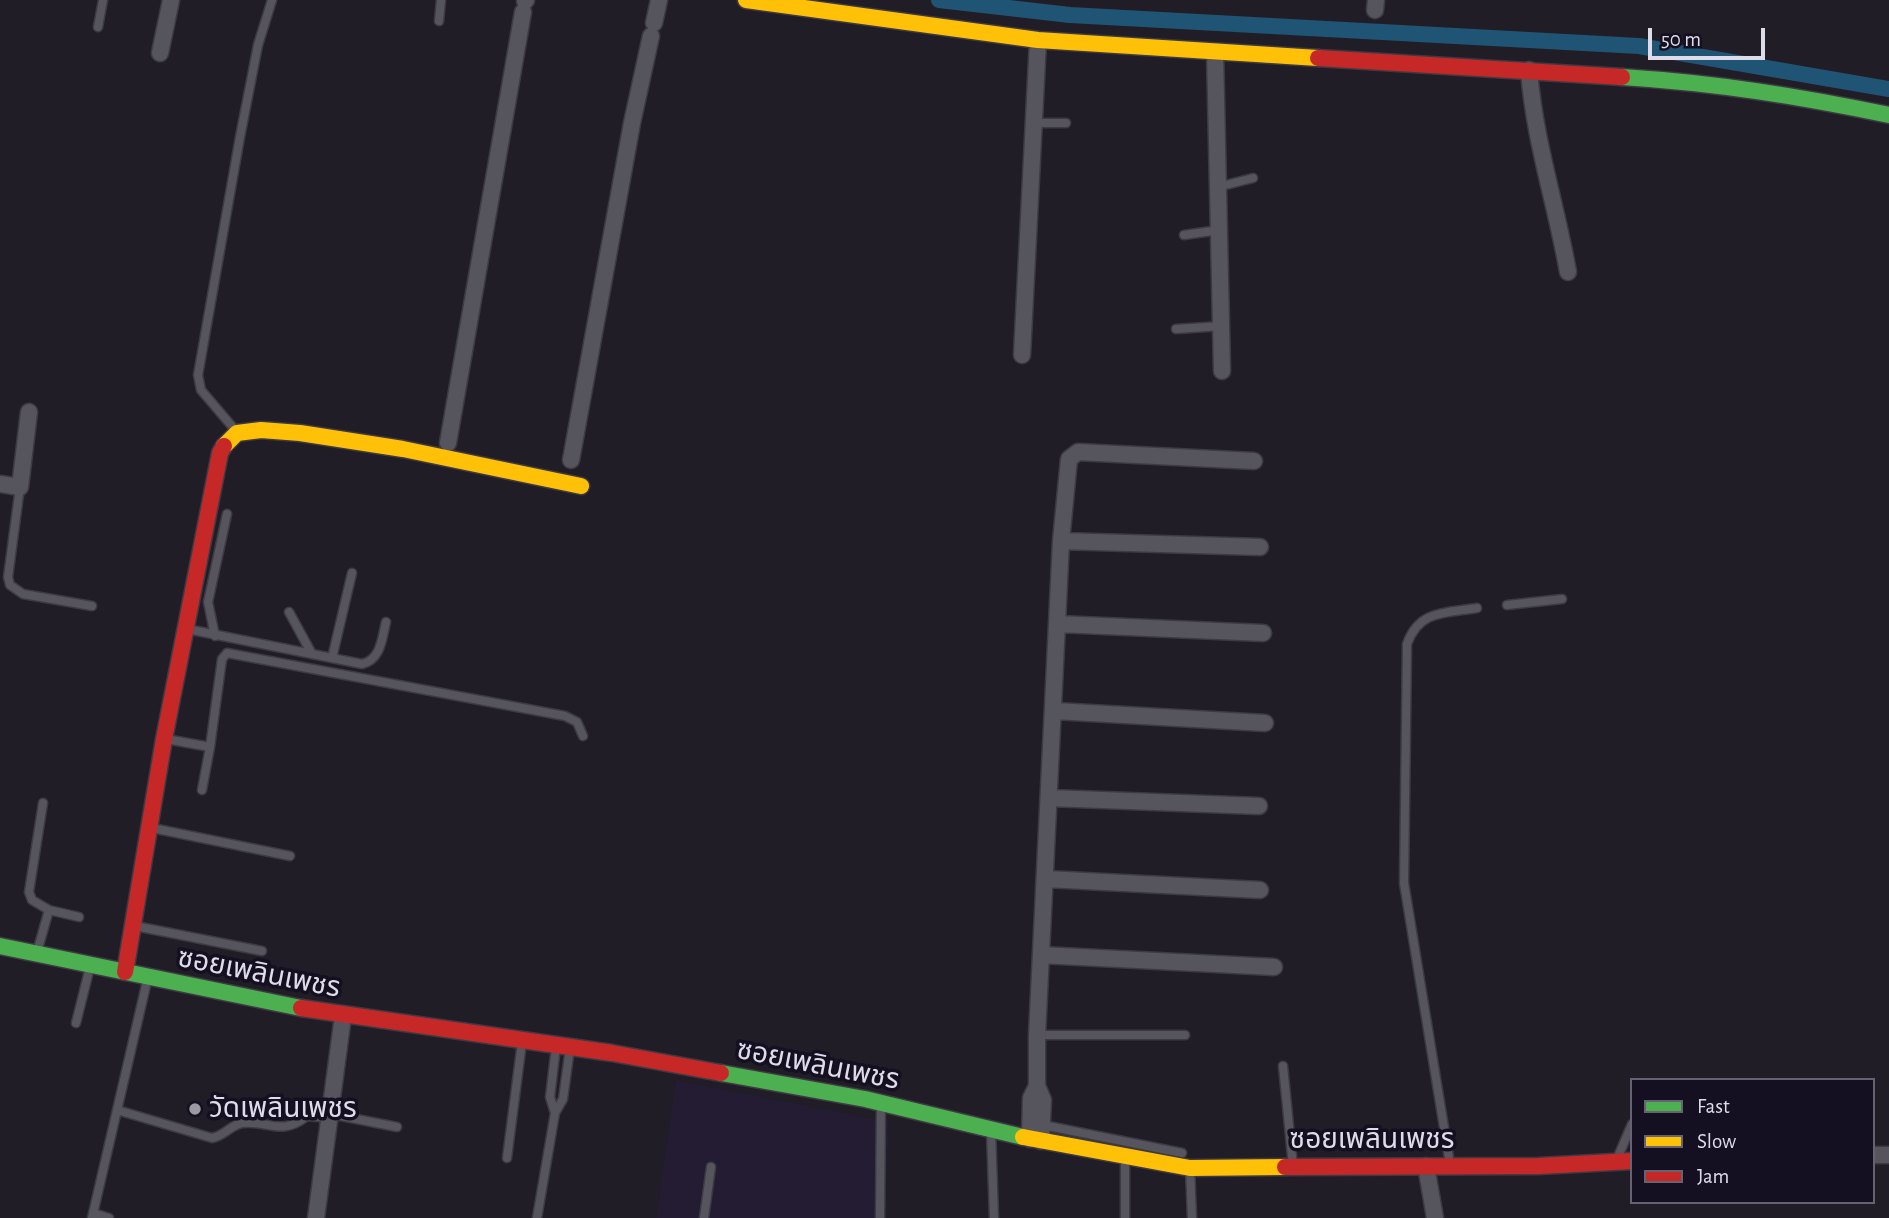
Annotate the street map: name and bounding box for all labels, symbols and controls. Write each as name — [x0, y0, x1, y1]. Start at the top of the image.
scale bar — [1651, 14, 1768, 58]
text: 50 m — [1661, 29, 1701, 50]
street label: ซอยเพลินเพชร — [175, 941, 343, 1005]
street label: ซอยเพลินเพชร — [734, 1033, 902, 1097]
legend — [1630, 1078, 1875, 1204]
place label: วัดเพลินเพชร — [209, 1092, 357, 1126]
text: Fast — [1697, 1096, 1730, 1117]
marker: วัดเพลินเพชร — [187, 1101, 203, 1117]
street label: ซอยเพลินเพชร — [1290, 1123, 1454, 1157]
text: Slow — [1697, 1131, 1736, 1152]
text: Jam — [1697, 1166, 1729, 1187]

